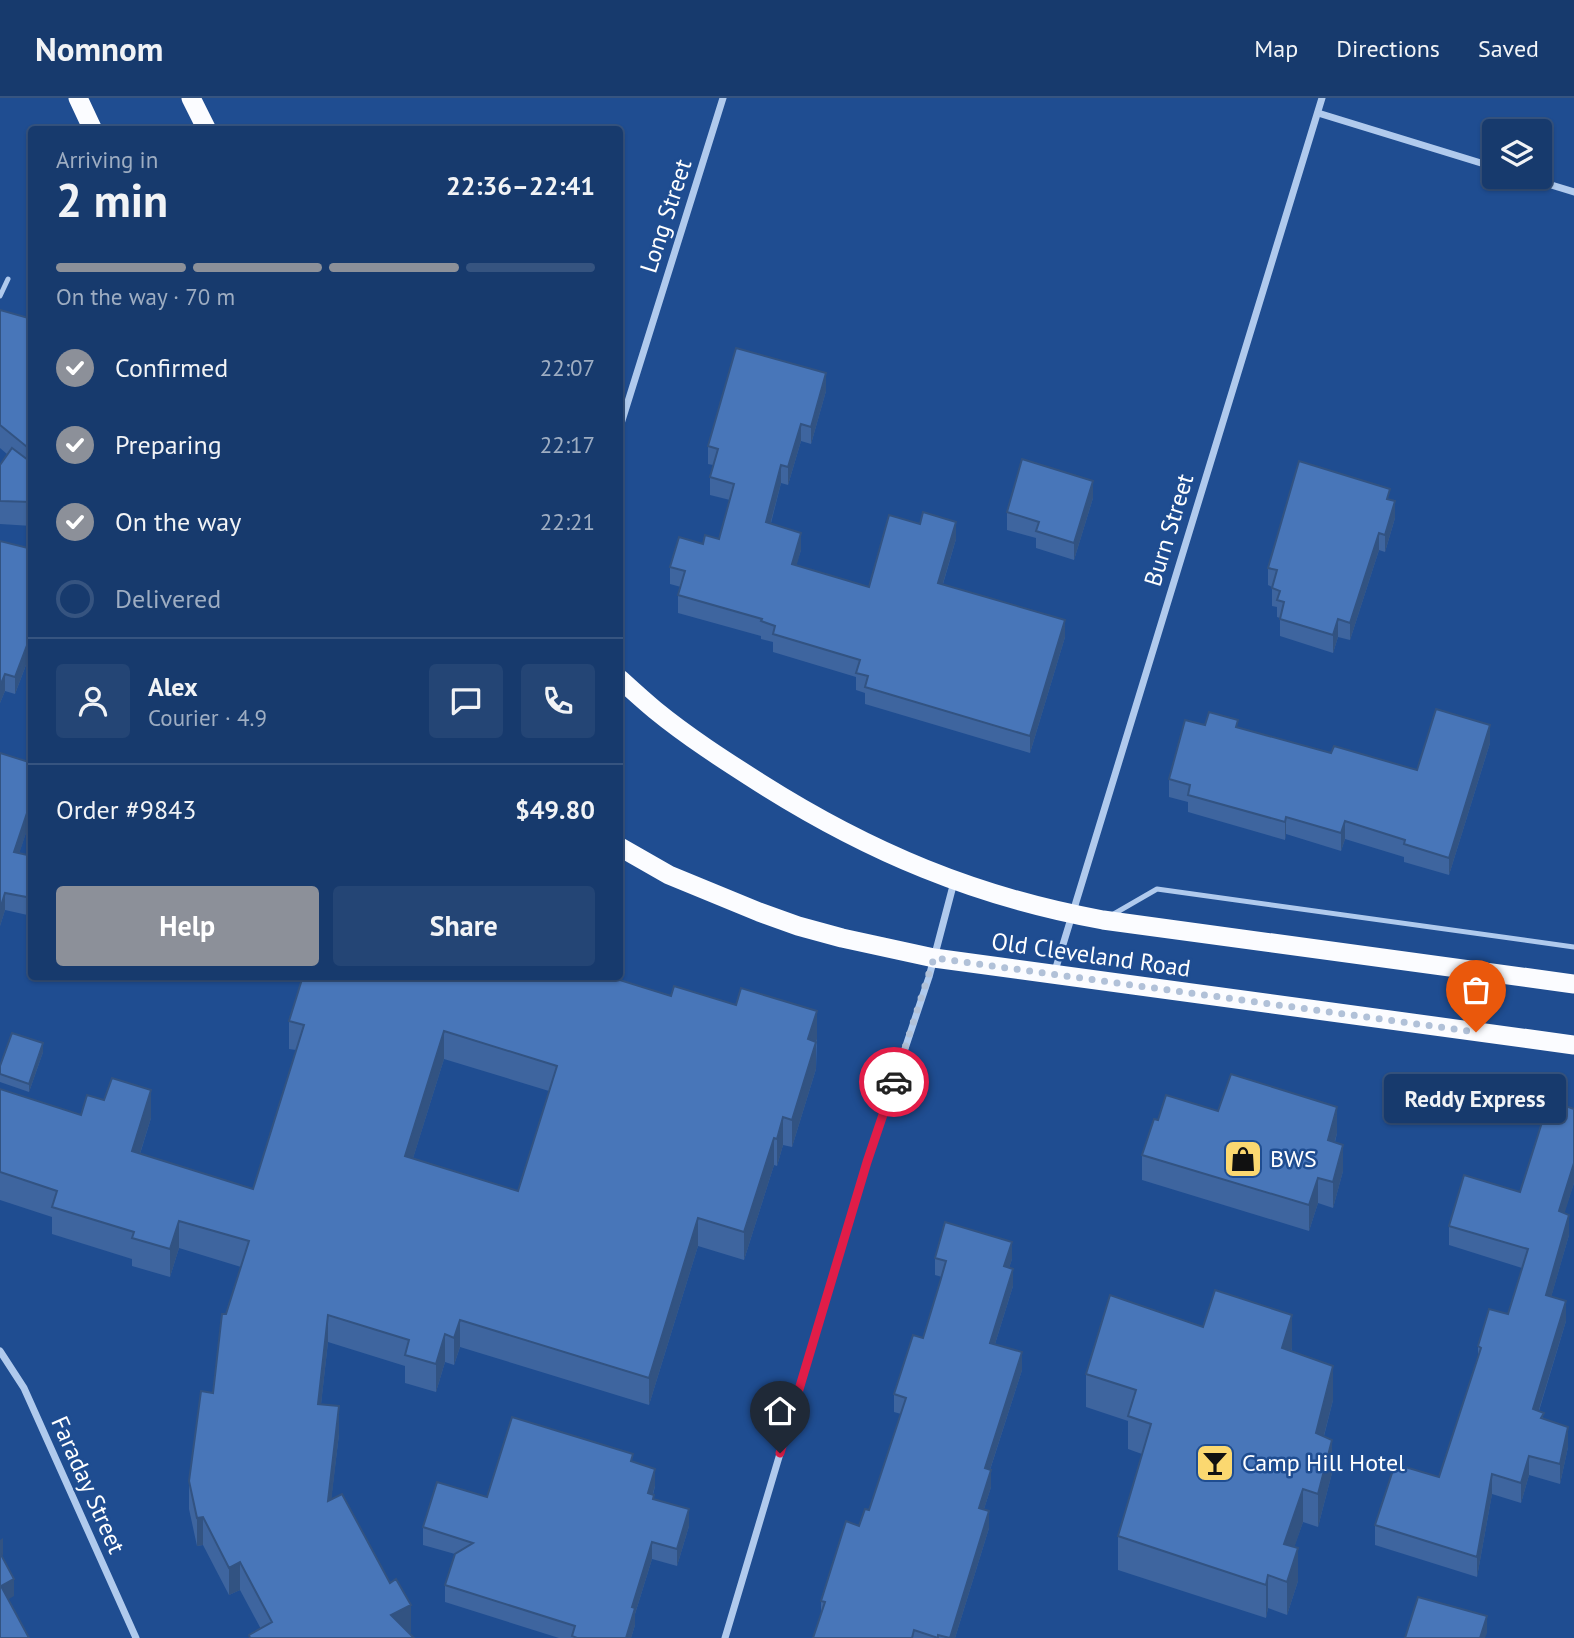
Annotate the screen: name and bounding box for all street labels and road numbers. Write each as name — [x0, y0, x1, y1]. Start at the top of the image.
street label: Long Street — [633, 155, 698, 277]
street label: Burn Street — [1137, 470, 1200, 590]
street label: Old Cleveland Road — [989, 925, 1193, 984]
street label: Faraday Street — [44, 1411, 133, 1558]

